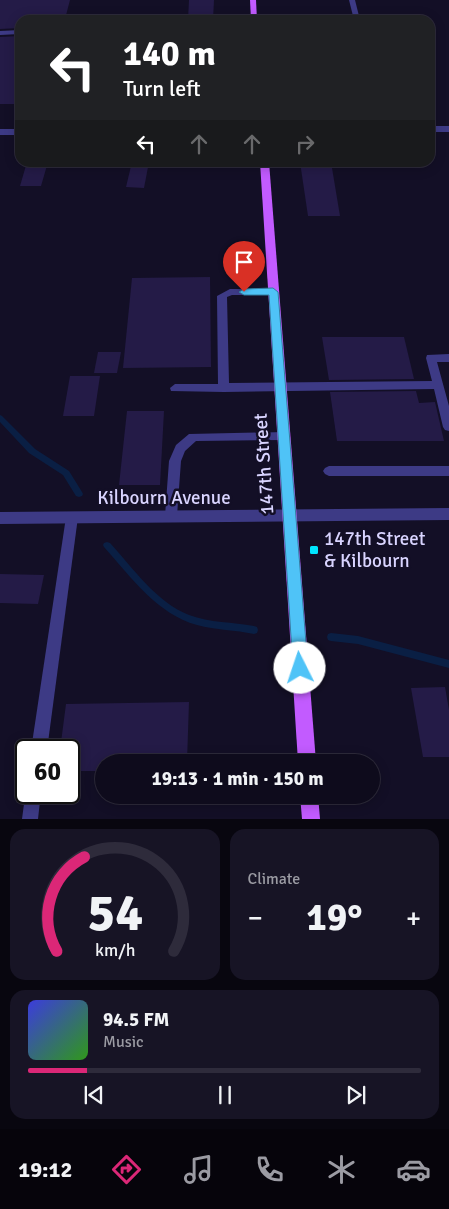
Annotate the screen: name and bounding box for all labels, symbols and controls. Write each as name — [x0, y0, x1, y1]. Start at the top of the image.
text: 140 m — [123, 32, 216, 75]
icon: left — [40, 35, 105, 100]
text: Turn left — [123, 75, 201, 102]
icon: left — [132, 130, 160, 158]
icon: ahead — [185, 130, 213, 158]
icon: ahead — [238, 130, 266, 158]
icon: right — [291, 130, 319, 158]
pin — [223, 241, 265, 292]
icon: arrive — [230, 248, 258, 276]
street label: 147th Street — [248, 412, 280, 515]
street label: Kilbourn Avenue — [97, 486, 231, 510]
place label: 147th Street & Kilbourn — [324, 527, 426, 573]
marker: 147th Street & Kilbourn — [308, 544, 320, 556]
position arrow — [273, 641, 325, 693]
speed limit sign: 60 — [15, 739, 80, 804]
text: 19:13 · 1 min · 150 m — [151, 767, 324, 791]
text: Climate — [248, 869, 300, 889]
text: 54 — [87, 881, 143, 945]
text: 19° — [306, 894, 362, 941]
text: − — [248, 901, 263, 935]
text: + — [406, 901, 421, 935]
text: km/h — [95, 939, 135, 961]
text: 94.5 FM — [103, 1008, 169, 1032]
text: Music — [103, 1032, 144, 1052]
icon: previous — [80, 1081, 108, 1109]
icon: pause — [211, 1081, 239, 1109]
icon: next — [342, 1081, 370, 1109]
icon: directions — [109, 1152, 144, 1187]
icon: music — [181, 1152, 216, 1187]
icon: phone — [252, 1152, 287, 1187]
icon: climate — [324, 1152, 359, 1187]
icon: car — [396, 1152, 431, 1187]
text: 19:12 — [18, 1156, 72, 1183]

